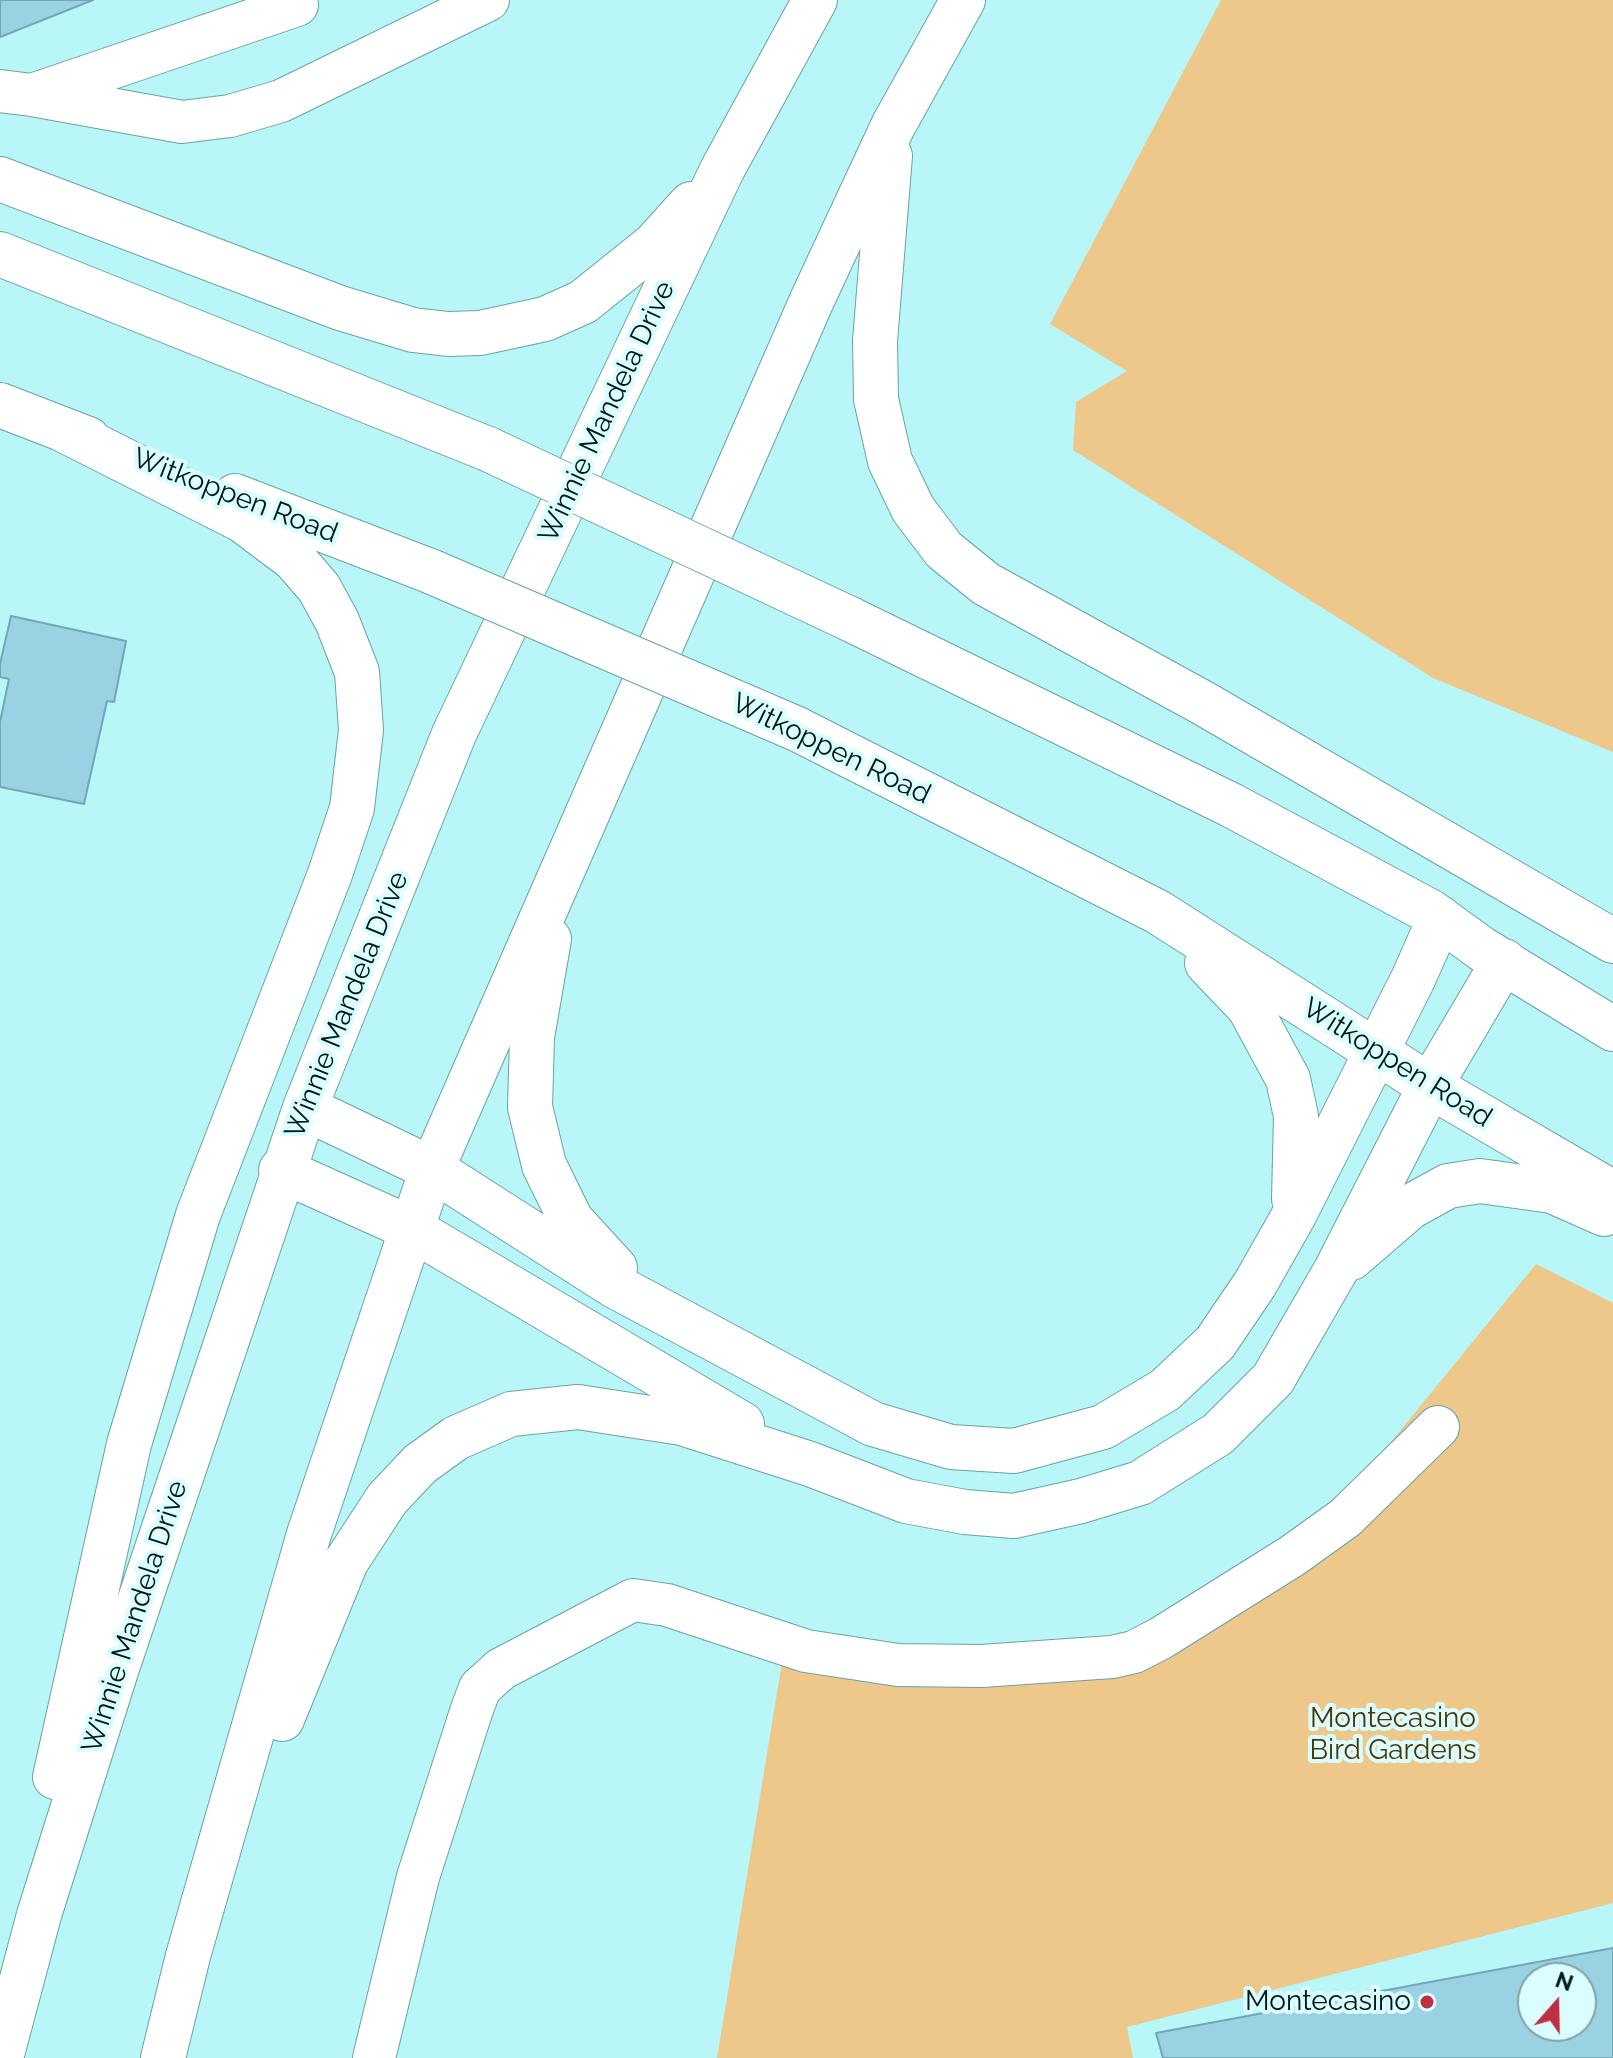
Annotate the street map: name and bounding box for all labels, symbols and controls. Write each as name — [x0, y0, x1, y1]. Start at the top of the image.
street label: Winnie Mandela Drive — [532, 276, 682, 548]
street label: Witkoppen Road — [128, 441, 342, 551]
street label: Witkoppen Road — [726, 686, 936, 812]
street label: Winnie Mandela Drive — [278, 867, 416, 1143]
street label: Witkoppen Road — [1296, 991, 1498, 1135]
street label: Winnie Mandela Drive — [75, 1477, 195, 1757]
park label: Montecasino Bird Gardens — [1309, 1702, 1477, 1768]
north arrow — [1517, 1962, 1597, 2042]
text: N — [1552, 1966, 1577, 1996]
place label: Montecasino — [1245, 1985, 1411, 2019]
marker: Montecasino — [1418, 1993, 1436, 2011]

